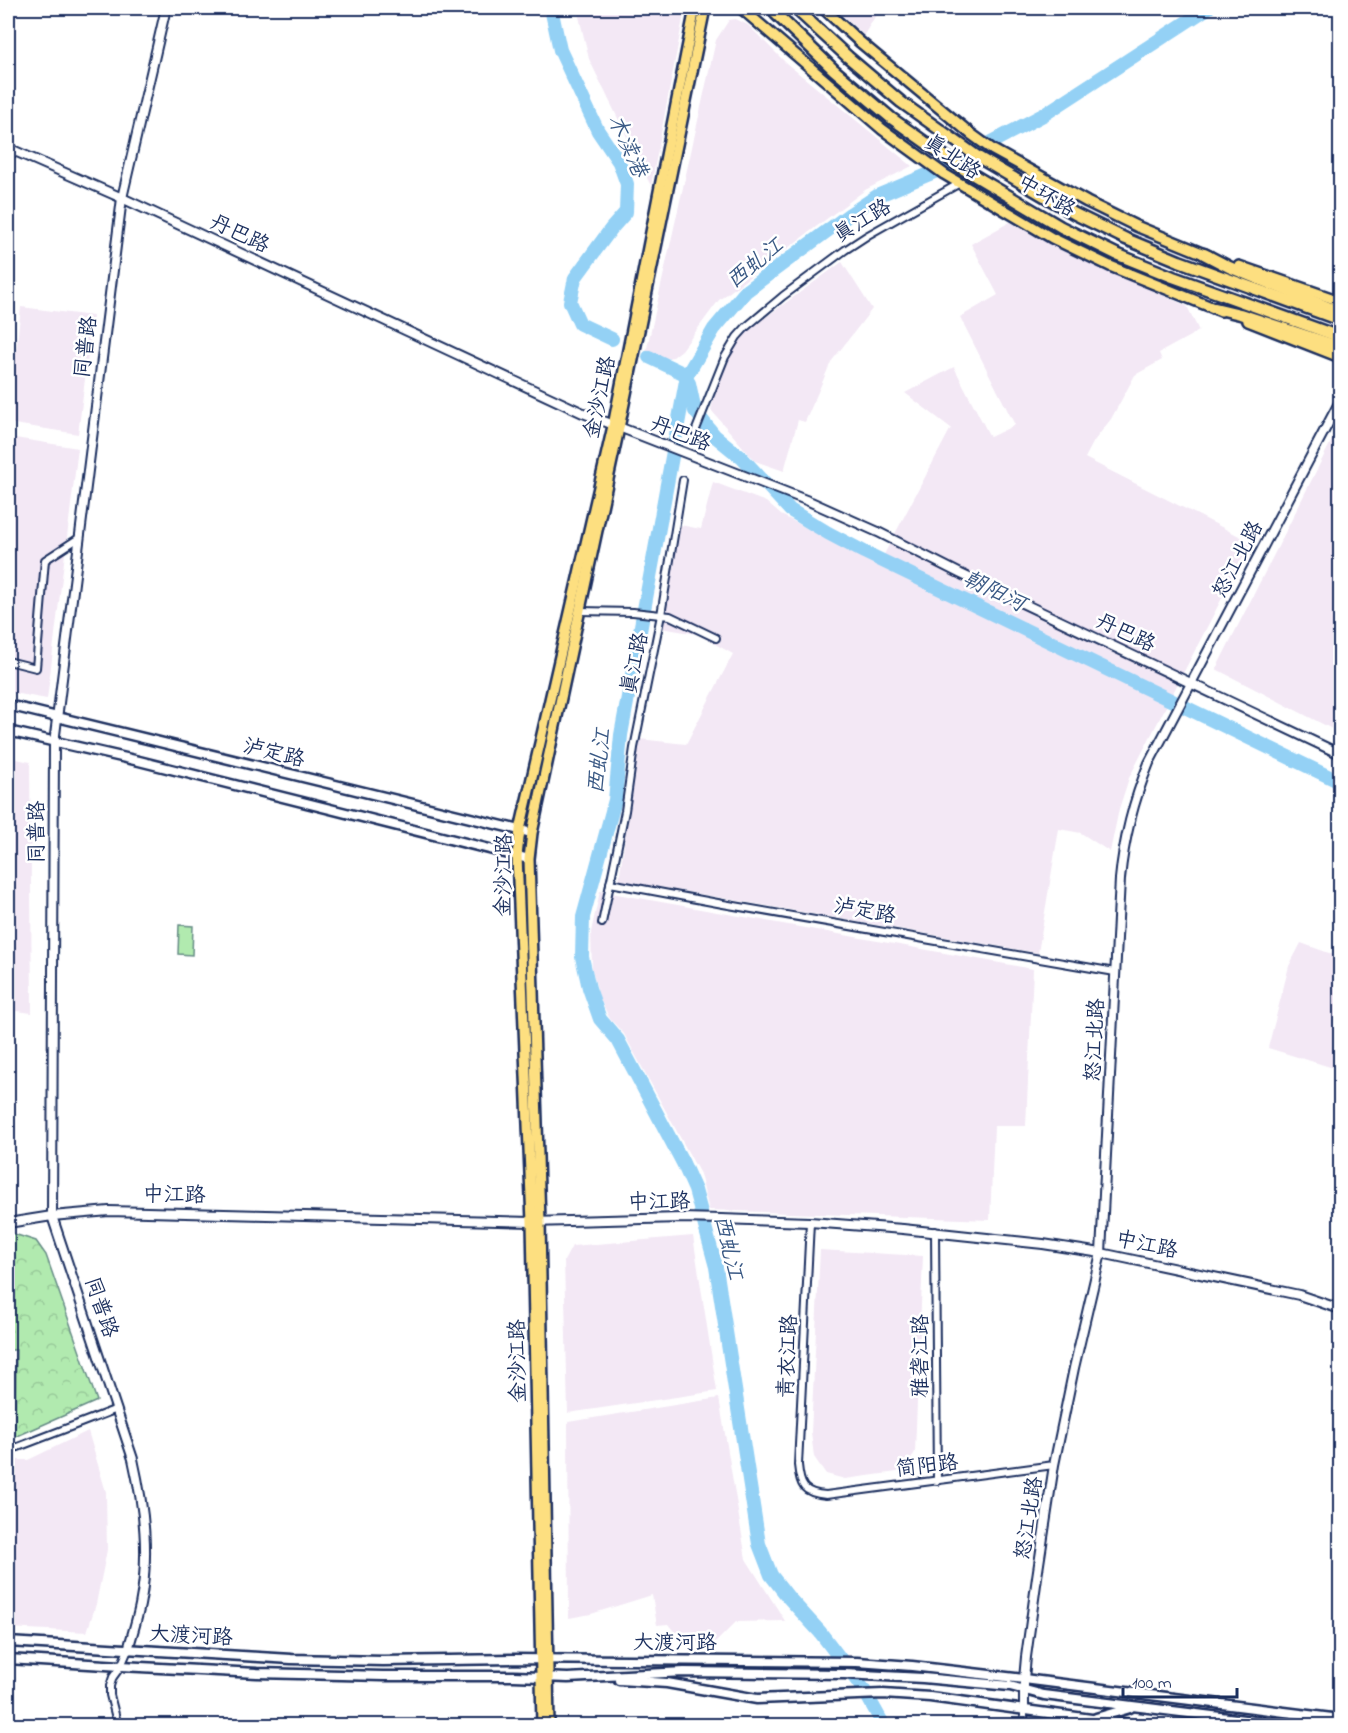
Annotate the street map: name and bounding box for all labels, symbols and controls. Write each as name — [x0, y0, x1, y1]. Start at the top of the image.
water label: 木渎港 — [598, 110, 655, 185]
street label: 真北路 — [917, 128, 986, 188]
street label: 中环路 — [1011, 168, 1081, 225]
street label: 真江路 — [828, 193, 898, 251]
street label: 丹巴路 — [204, 208, 274, 262]
water label: 西虬江 — [720, 231, 792, 298]
street label: 同普路 — [68, 314, 106, 380]
street label: 金沙江路 — [578, 353, 624, 442]
street label: 丹巴路 — [645, 410, 715, 460]
street label: 怒江北路 — [1206, 516, 1272, 604]
water label: 朝阳河 — [957, 564, 1033, 623]
street label: 丹巴路 — [1090, 607, 1160, 661]
street label: 真江路 — [615, 629, 657, 697]
water label: 西虬江 — [581, 726, 621, 796]
street label: 泸定路 — [239, 732, 308, 776]
street label: 同普路 — [23, 801, 53, 864]
street label: 金沙江路 — [489, 833, 521, 917]
street label: 泸定路 — [831, 892, 898, 932]
street label: 怒江北路 — [1079, 997, 1113, 1083]
street label: 中江路 — [142, 1180, 206, 1212]
street label: 中江路 — [627, 1187, 691, 1219]
water label: 西虬江 — [704, 1212, 750, 1284]
street label: 中江路 — [1113, 1225, 1181, 1267]
street label: 同普路 — [76, 1273, 125, 1342]
street label: 青衣江路 — [772, 1313, 806, 1399]
street label: 雅砻江路 — [907, 1314, 937, 1398]
street label: 金沙江路 — [503, 1319, 535, 1403]
street label: 简阳路 — [894, 1448, 960, 1486]
street label: 怒江北路 — [1009, 1474, 1051, 1562]
street label: 大渡河路 — [148, 1620, 234, 1654]
street label: 大渡河路 — [633, 1629, 717, 1659]
scale bar — [1123, 1661, 1237, 1699]
text: 100 m — [1132, 1671, 1172, 1697]

